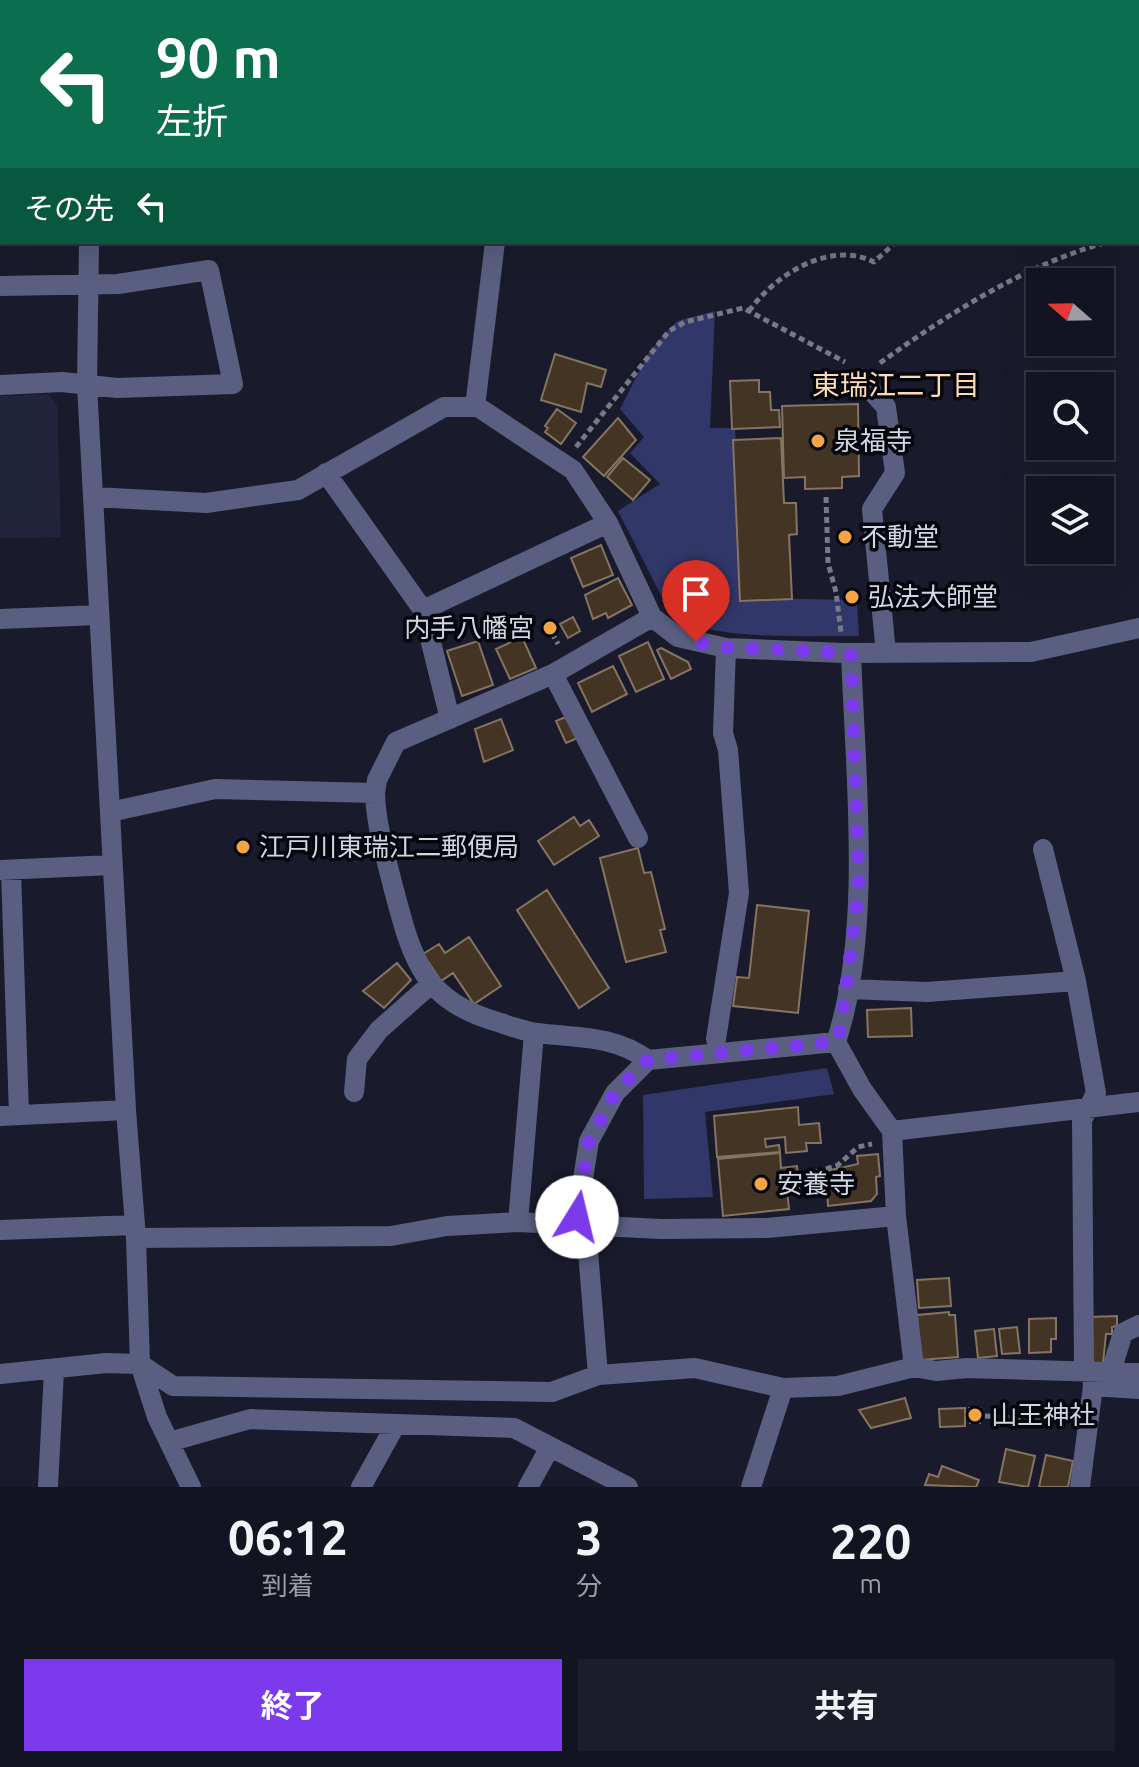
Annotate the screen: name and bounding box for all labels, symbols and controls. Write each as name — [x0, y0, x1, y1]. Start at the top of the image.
text: 90 m — [156, 26, 281, 89]
icon: left — [24, 32, 128, 136]
text: 左折 — [156, 100, 228, 141]
icon: left — [130, 184, 174, 228]
text: その先 — [24, 191, 114, 225]
north arrow — [1026, 268, 1114, 356]
map controls — [1026, 268, 1114, 564]
district label: 東瑞江二丁目 — [812, 369, 980, 400]
button: search — [1026, 372, 1114, 460]
place label: 泉福寺 — [834, 426, 912, 455]
marker: 泉福寺 — [809, 432, 827, 450]
button: layers — [1026, 476, 1114, 564]
place label: 不動堂 — [861, 522, 939, 551]
marker: 不動堂 — [836, 528, 854, 546]
pin — [662, 560, 730, 642]
icon: arrive — [674, 572, 718, 616]
place label: 弘法大師堂 — [868, 582, 998, 611]
marker: 弘法大師堂 — [843, 588, 861, 606]
place label: 内手八幡宮 — [404, 613, 534, 642]
marker: 内手八幡宮 — [541, 619, 559, 637]
place label: 江戸川東瑞江二郵便局 — [259, 832, 519, 861]
marker: 江戸川東瑞江二郵便局 — [234, 838, 252, 856]
place label: 安養寺 — [777, 1169, 855, 1198]
position arrow — [535, 1175, 619, 1259]
marker: 安養寺 — [752, 1175, 770, 1193]
place label: 山王神社 — [991, 1400, 1095, 1429]
marker: 山王神社 — [966, 1406, 984, 1424]
text: 06:12 — [228, 1510, 348, 1564]
text: 3 — [575, 1510, 602, 1564]
text: 220 — [830, 1514, 911, 1568]
text: m — [859, 1569, 882, 1598]
text: 到着 — [262, 1571, 314, 1600]
text: 分 — [576, 1571, 602, 1600]
button: 終了 — [24, 1659, 562, 1751]
button: 共有 — [578, 1659, 1115, 1751]

